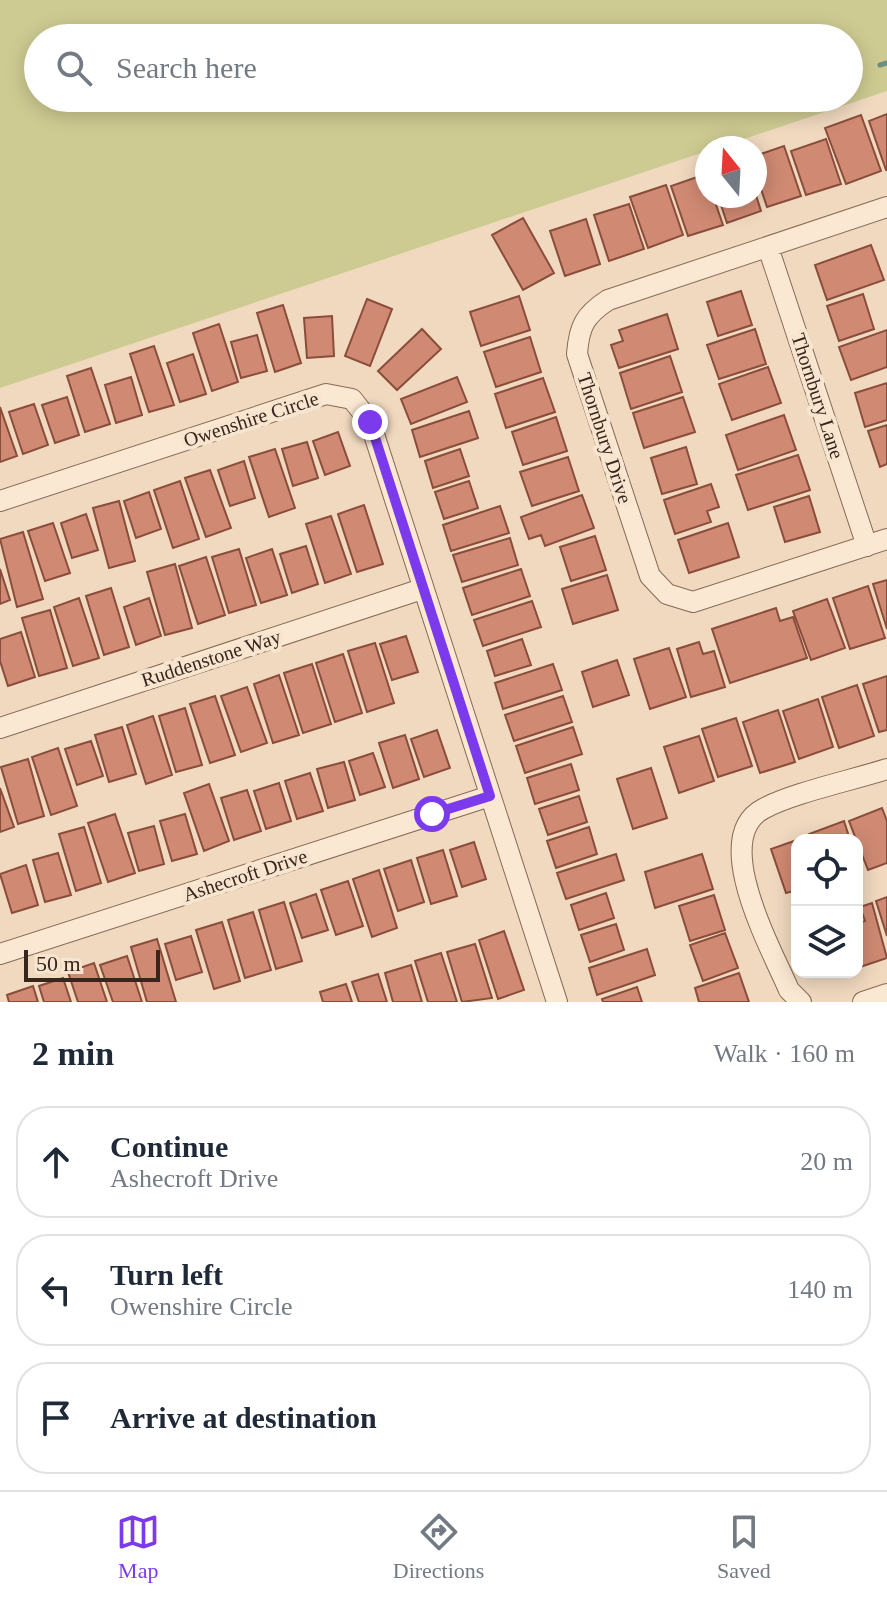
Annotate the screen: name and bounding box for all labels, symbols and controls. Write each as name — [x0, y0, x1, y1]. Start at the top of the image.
search box — [24, 24, 863, 112]
icon: search — [52, 46, 96, 90]
text: Search here — [116, 51, 257, 84]
north arrow — [695, 136, 767, 208]
street label: Thornbury Lane — [786, 331, 849, 462]
street label: Thornbury Drive — [573, 370, 637, 507]
street label: Owenshire Circle — [181, 387, 321, 451]
route end — [352, 404, 388, 440]
street label: Ruddenstone Way — [139, 625, 284, 692]
route start — [414, 796, 450, 832]
map controls — [791, 834, 863, 978]
button: locate — [791, 834, 863, 906]
street label: Ashecroft Drive — [180, 845, 310, 905]
button: layers — [791, 906, 863, 978]
scale bar — [24, 946, 160, 982]
text: 50 m — [36, 951, 81, 976]
text: 2 min — [32, 1035, 114, 1072]
text: Walk · 160 m — [713, 1039, 855, 1068]
text: Continue — [110, 1130, 228, 1163]
icon: ahead — [34, 1140, 78, 1184]
text: 20 m — [800, 1147, 853, 1176]
text: Ashecroft Drive — [110, 1164, 278, 1193]
text: Turn left — [110, 1258, 223, 1291]
icon: left — [34, 1268, 78, 1312]
text: 140 m — [787, 1275, 853, 1304]
text: Owenshire Circle — [110, 1292, 293, 1321]
icon: arrive — [34, 1396, 78, 1440]
text: Arrive at destination — [110, 1401, 377, 1434]
tab: Map — [116, 1510, 160, 1584]
tab: Directions — [393, 1510, 484, 1584]
tab: Saved — [717, 1510, 771, 1584]

